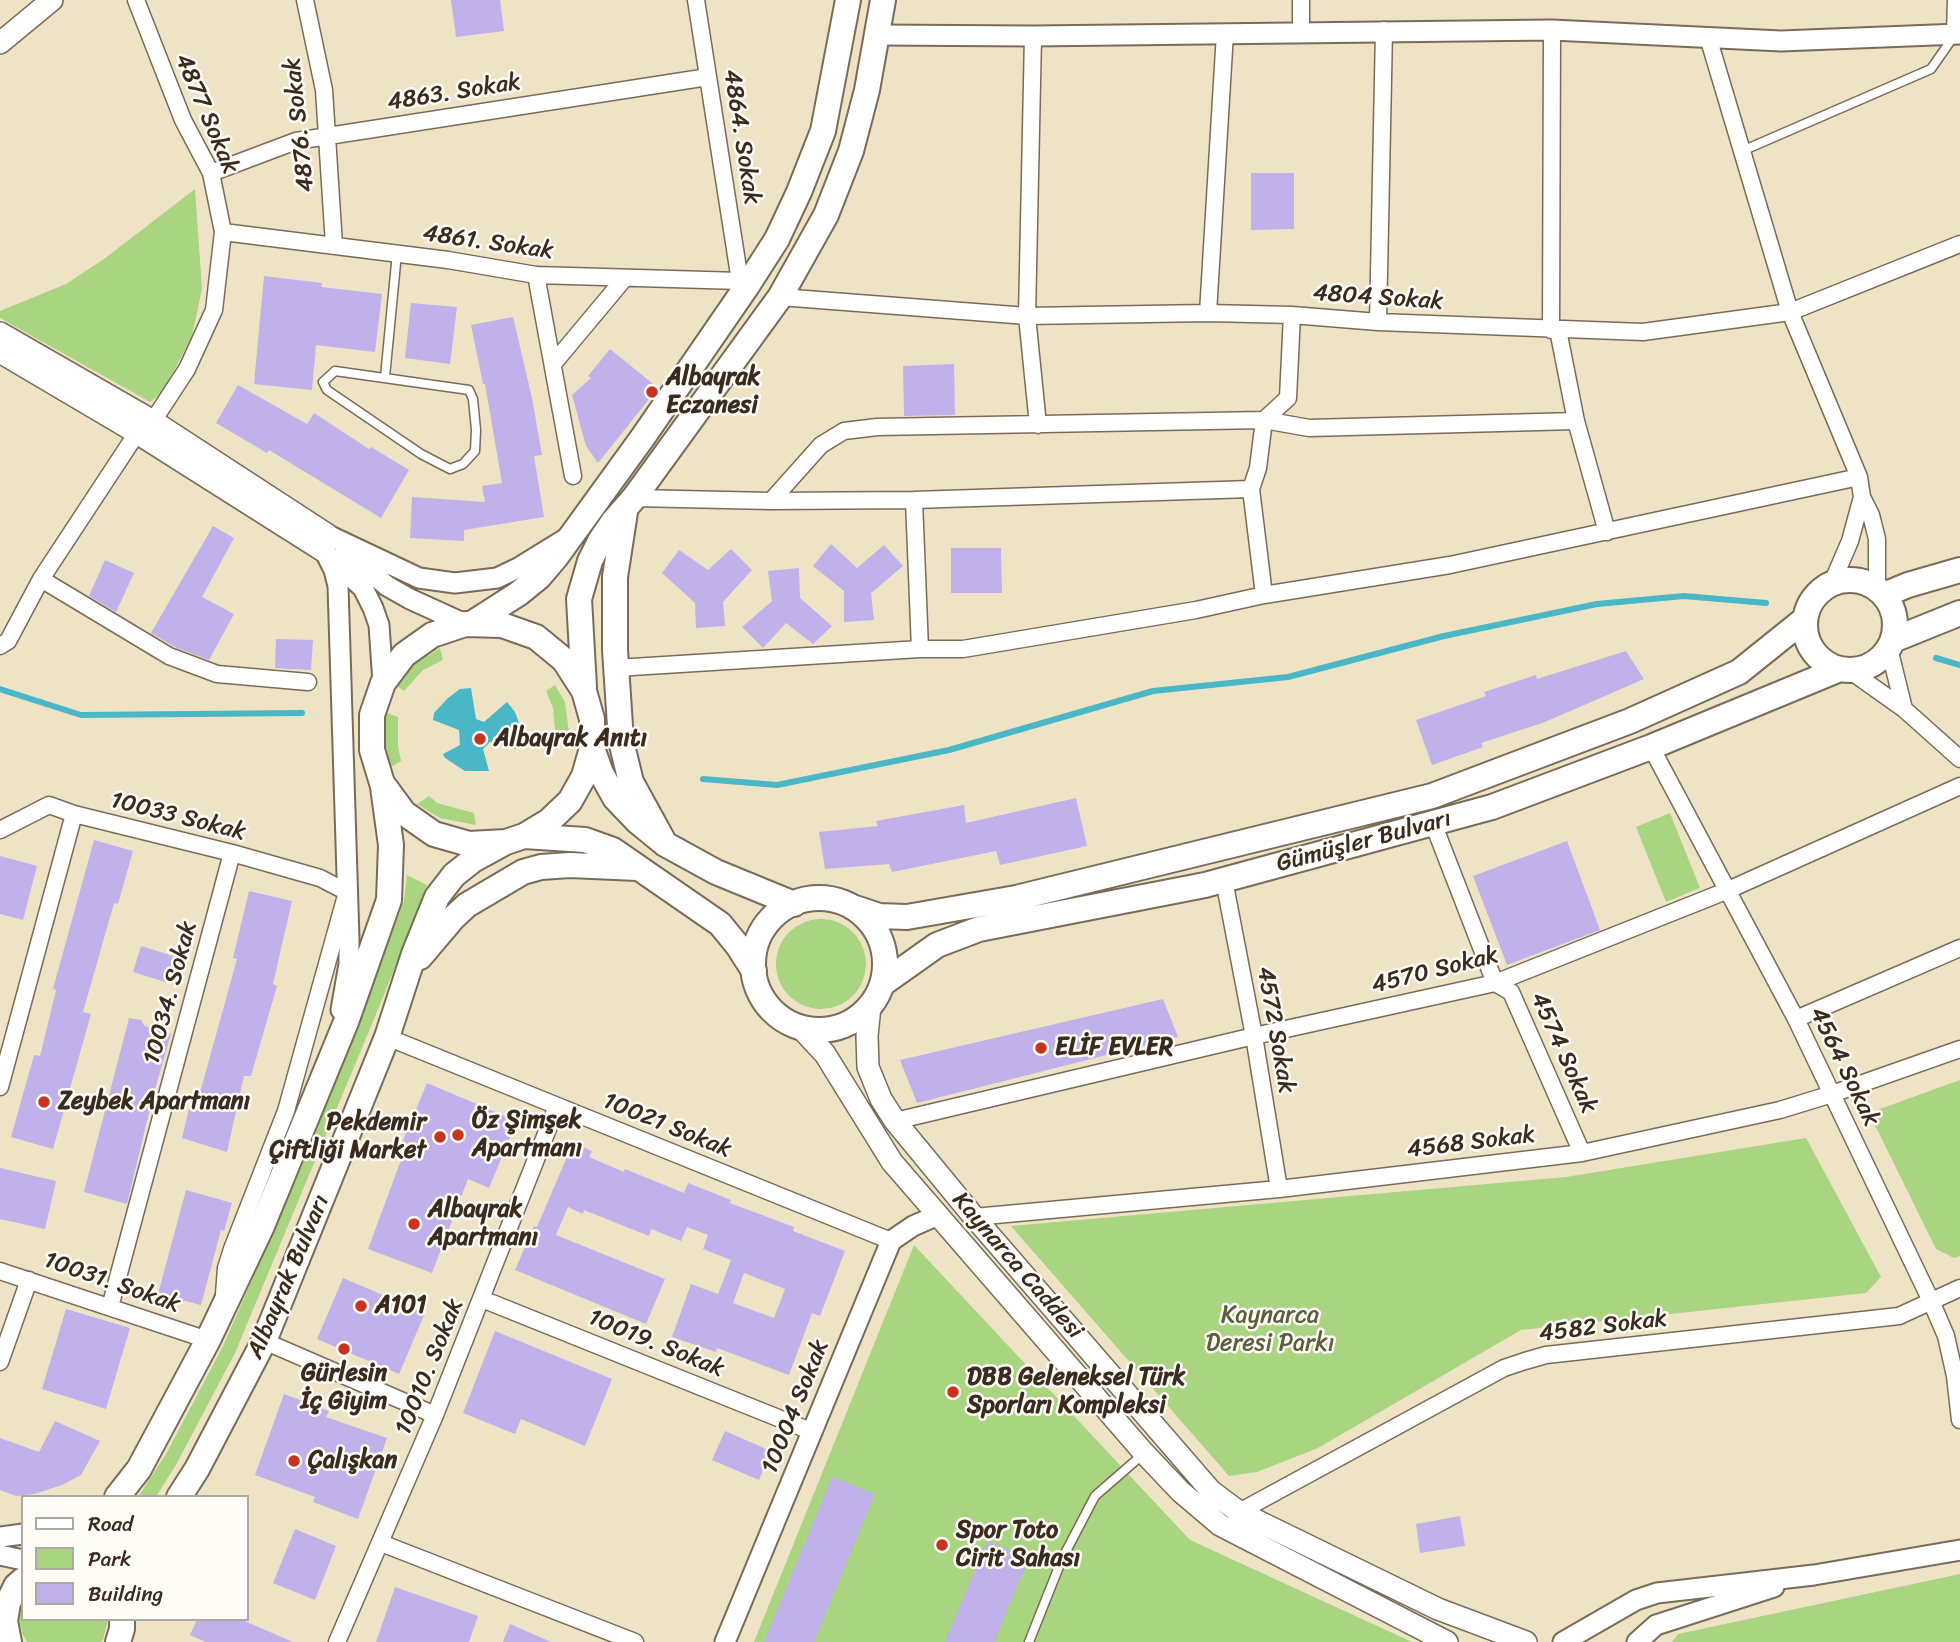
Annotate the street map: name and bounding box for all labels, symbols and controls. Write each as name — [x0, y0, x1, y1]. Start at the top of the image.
street label: 4877 Sokak — [168, 49, 244, 179]
street label: 4876. Sokak — [279, 56, 321, 194]
street label: 4864. Sokak — [716, 67, 766, 207]
street label: 4863. Sokak — [385, 68, 523, 118]
street label: 4861. Sokak — [421, 220, 555, 266]
street label: 4804 Sokak — [1312, 279, 1444, 317]
place label: Albayrak Eczanesi — [666, 364, 760, 420]
marker: Albayrak Eczanesi — [644, 384, 660, 400]
place label: Albayrak Anıtı — [494, 725, 647, 753]
marker: Albayrak Anıtı — [472, 731, 488, 747]
street label: 10033 Sokak — [108, 786, 248, 848]
street label: Gümüşler Bulvarı — [1273, 805, 1455, 879]
street label: 10034. Sokak — [138, 918, 204, 1068]
street label: 4570 Sokak — [1369, 941, 1501, 1001]
street label: 4572 Sokak — [1250, 964, 1300, 1096]
street label: 4574 Sokak — [1524, 988, 1602, 1118]
street label: 4564 Sokak — [1803, 1003, 1885, 1131]
place label: ELİF EVLER — [1055, 1034, 1173, 1062]
marker: ELİF EVLER — [1033, 1040, 1049, 1056]
street label: 10021 Sokak — [599, 1087, 735, 1165]
place label: Zeybek Apartmanı — [58, 1088, 250, 1116]
marker: Zeybek Apartmanı — [36, 1094, 52, 1110]
place label: Öz Şimşek Apartmanı — [472, 1107, 582, 1163]
place label: Pekdemir Çiftliği Market — [269, 1109, 426, 1165]
street label: 4568 Sokak — [1405, 1121, 1537, 1165]
marker: Öz Şimşek Apartmanı — [450, 1127, 466, 1143]
marker: Pekdemir Çiftliği Market — [432, 1129, 448, 1145]
street label: Kaynarca Caddesi — [945, 1187, 1089, 1345]
street label: Albayrak Bulvarı — [242, 1191, 336, 1363]
place label: Albayrak Apartmanı — [428, 1196, 538, 1252]
marker: Albayrak Apartmanı — [406, 1216, 422, 1232]
street label: 10031. Sokak — [40, 1246, 184, 1320]
place label: A101 — [375, 1292, 427, 1320]
street label: 10010. Sokak — [390, 1295, 470, 1439]
marker: A101 — [353, 1298, 369, 1314]
park label: Kaynarca Deresi Parkı — [1206, 1302, 1334, 1358]
street label: 10019. Sokak — [584, 1304, 728, 1384]
street label: 4582 Sokak — [1537, 1305, 1669, 1349]
street label: 10004 Sokak — [756, 1336, 836, 1478]
marker: Gürlesin İç Giyim — [336, 1341, 352, 1357]
place label: Gürlesin İç Giyim — [301, 1360, 387, 1416]
place label: DBB Geleneksel Türk Sporları Kompleksi — [967, 1364, 1185, 1420]
marker: DBB Geleneksel Türk Sporları Kompleksi — [945, 1384, 961, 1400]
place label: Çalışkan — [308, 1447, 397, 1475]
marker: Çalışkan — [286, 1453, 302, 1469]
legend — [21, 1495, 248, 1621]
text: Road — [88, 1505, 133, 1543]
place label: Spor Toto Cirit Sahası — [956, 1517, 1080, 1573]
marker: Spor Toto Cirit Sahası — [934, 1537, 950, 1553]
text: Park — [88, 1540, 131, 1578]
text: Building — [88, 1575, 163, 1613]

